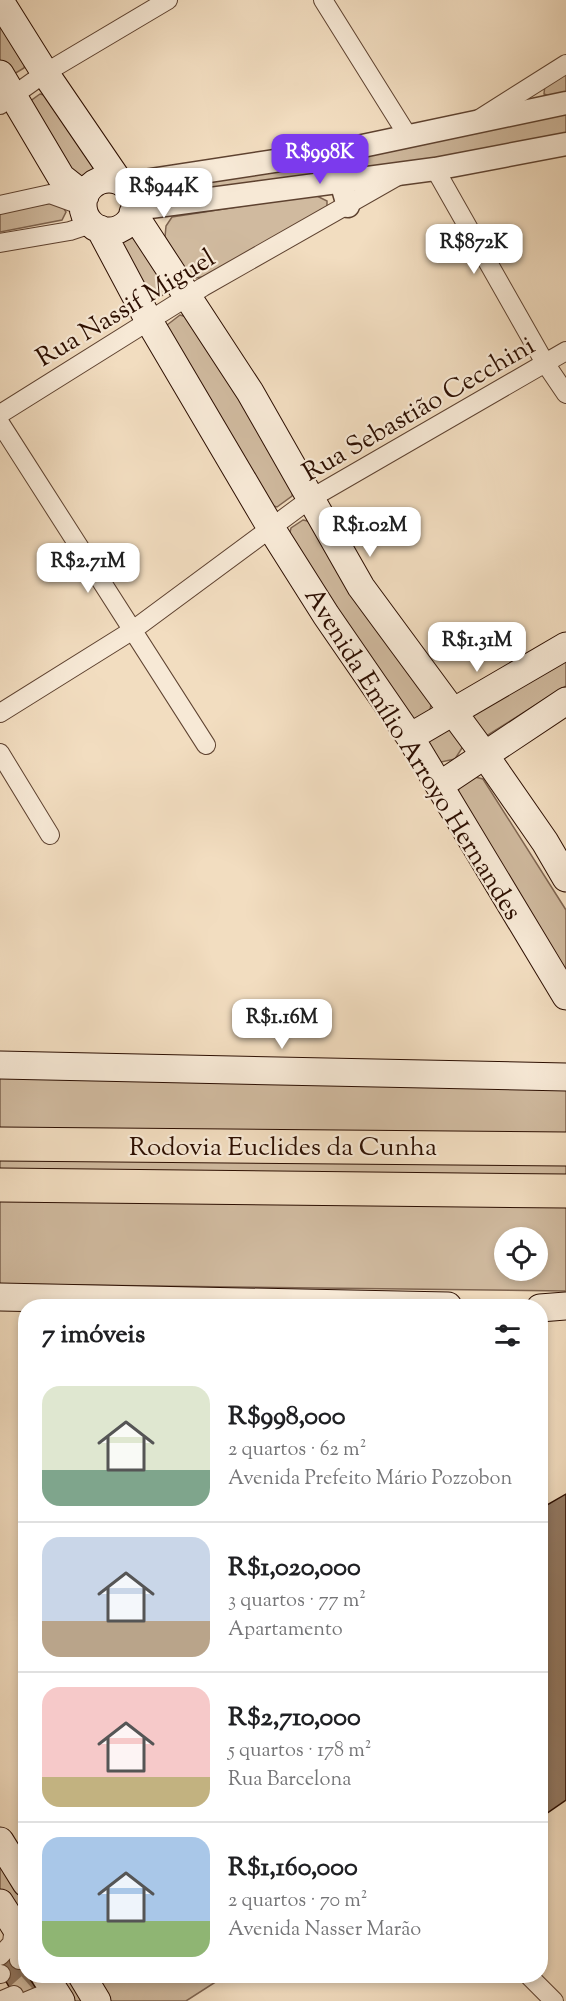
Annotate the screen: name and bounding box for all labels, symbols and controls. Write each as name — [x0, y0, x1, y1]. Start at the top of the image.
pin: R$998K — [271, 134, 369, 185]
text: R$998K — [286, 139, 354, 168]
pin: R$944K — [115, 168, 213, 219]
text: R$944K — [129, 173, 199, 202]
pin: R$872K — [425, 224, 523, 275]
text: R$872K — [440, 229, 508, 258]
street label: Rua Nassif Miguel — [30, 241, 223, 377]
street label: Rua Sebastião Cecchini — [296, 328, 542, 492]
pin: R$1.02M — [315, 507, 425, 558]
text: R$1.02M — [333, 512, 407, 541]
pin: R$2.71M — [33, 543, 143, 594]
text: R$2.71M — [51, 548, 125, 577]
street label: Avenida Emílio Arroyo Hernandes — [294, 581, 530, 928]
pin: R$1.31M — [422, 622, 532, 673]
text: R$1.31M — [442, 627, 512, 656]
pin: R$1.16M — [227, 999, 337, 1050]
text: R$1.16M — [246, 1004, 318, 1033]
street label: Rodovia Euclides da Cunha — [129, 1130, 437, 1167]
map controls — [494, 1227, 548, 1281]
button: locate — [494, 1227, 548, 1281]
text: 7 imóveis — [42, 1317, 145, 1354]
icon: filters — [491, 1319, 524, 1352]
text: R$998,000 — [228, 1399, 346, 1436]
icon: home — [90, 1410, 162, 1482]
text: 2 quartos · 62 m² — [228, 1436, 366, 1465]
text: Avenida Prefeito Mário Pozzobon — [228, 1465, 512, 1494]
text: R$1,020,000 — [228, 1550, 361, 1587]
icon: home — [90, 1561, 162, 1633]
text: 3 quartos · 77 m² — [228, 1587, 366, 1616]
text: Apartamento — [228, 1616, 343, 1645]
text: R$2,710,000 — [228, 1700, 361, 1737]
icon: home — [90, 1711, 162, 1783]
text: 5 quartos · 178 m² — [228, 1737, 372, 1766]
text: Rua Barcelona — [228, 1766, 351, 1795]
text: R$1,160,000 — [228, 1850, 358, 1887]
icon: home — [90, 1861, 162, 1933]
text: 2 quartos · 70 m² — [228, 1887, 368, 1916]
text: Avenida Nasser Marão — [228, 1916, 421, 1945]

